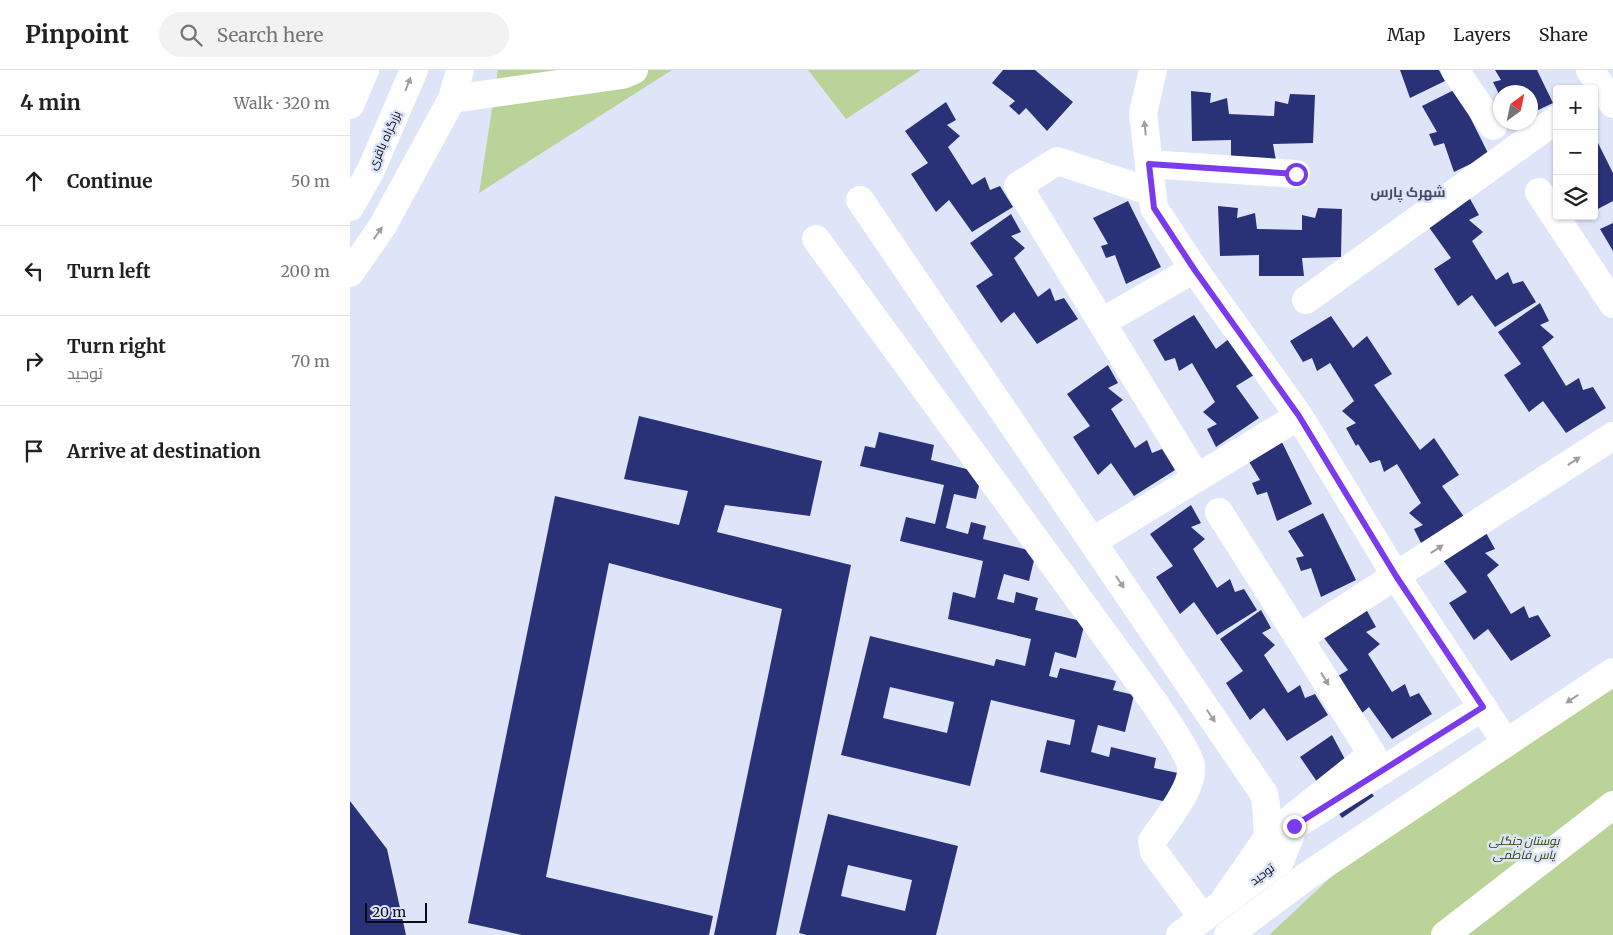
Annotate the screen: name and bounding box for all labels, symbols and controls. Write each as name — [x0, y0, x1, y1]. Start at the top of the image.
search box — [159, 12, 509, 57]
text: Pinpoint — [25, 19, 129, 50]
icon: search — [177, 21, 205, 49]
text: Search here — [217, 23, 323, 47]
text: Map — [1387, 23, 1425, 46]
text: Layers — [1453, 23, 1511, 46]
text: Share — [1539, 23, 1588, 46]
one-way arrow — [404, 76, 412, 91]
north arrow — [1493, 85, 1538, 130]
map controls — [1553, 85, 1598, 220]
button: + — [1553, 85, 1598, 130]
text: 4 min — [20, 89, 81, 116]
text: Walk · 320 m — [234, 93, 330, 113]
street label: بزرگراه باقری — [364, 108, 404, 172]
one-way arrow — [1141, 119, 1149, 135]
button: − — [1553, 130, 1598, 175]
route start — [1285, 163, 1308, 186]
icon: ahead — [20, 167, 48, 195]
text: Continue — [67, 169, 153, 193]
text: 50 m — [291, 171, 330, 191]
button: layers — [1553, 175, 1598, 220]
district label: شهرک پارس — [1370, 183, 1446, 203]
one-way arrow — [373, 226, 383, 240]
icon: left — [20, 257, 48, 285]
text: Turn left — [67, 259, 151, 283]
text: 200 m — [280, 261, 330, 281]
text: Turn right — [67, 334, 166, 358]
icon: right — [20, 347, 48, 375]
text: 70 m — [291, 351, 330, 371]
text: توحید — [67, 363, 103, 383]
icon: arrive — [20, 437, 48, 465]
text: Arrive at destination — [67, 439, 261, 463]
one-way arrow — [1567, 457, 1580, 466]
one-way arrow — [1430, 545, 1444, 554]
one-way arrow — [1115, 575, 1125, 589]
one-way arrow — [1320, 673, 1330, 686]
one-way arrow — [1566, 694, 1579, 704]
one-way arrow — [1206, 709, 1216, 723]
route end — [1283, 815, 1306, 838]
park label: بوستان جنگلی یاس فاطمی — [1489, 833, 1560, 862]
street label: توحید — [1247, 859, 1278, 888]
scale bar — [365, 900, 428, 923]
text: 20 m — [372, 903, 406, 921]

